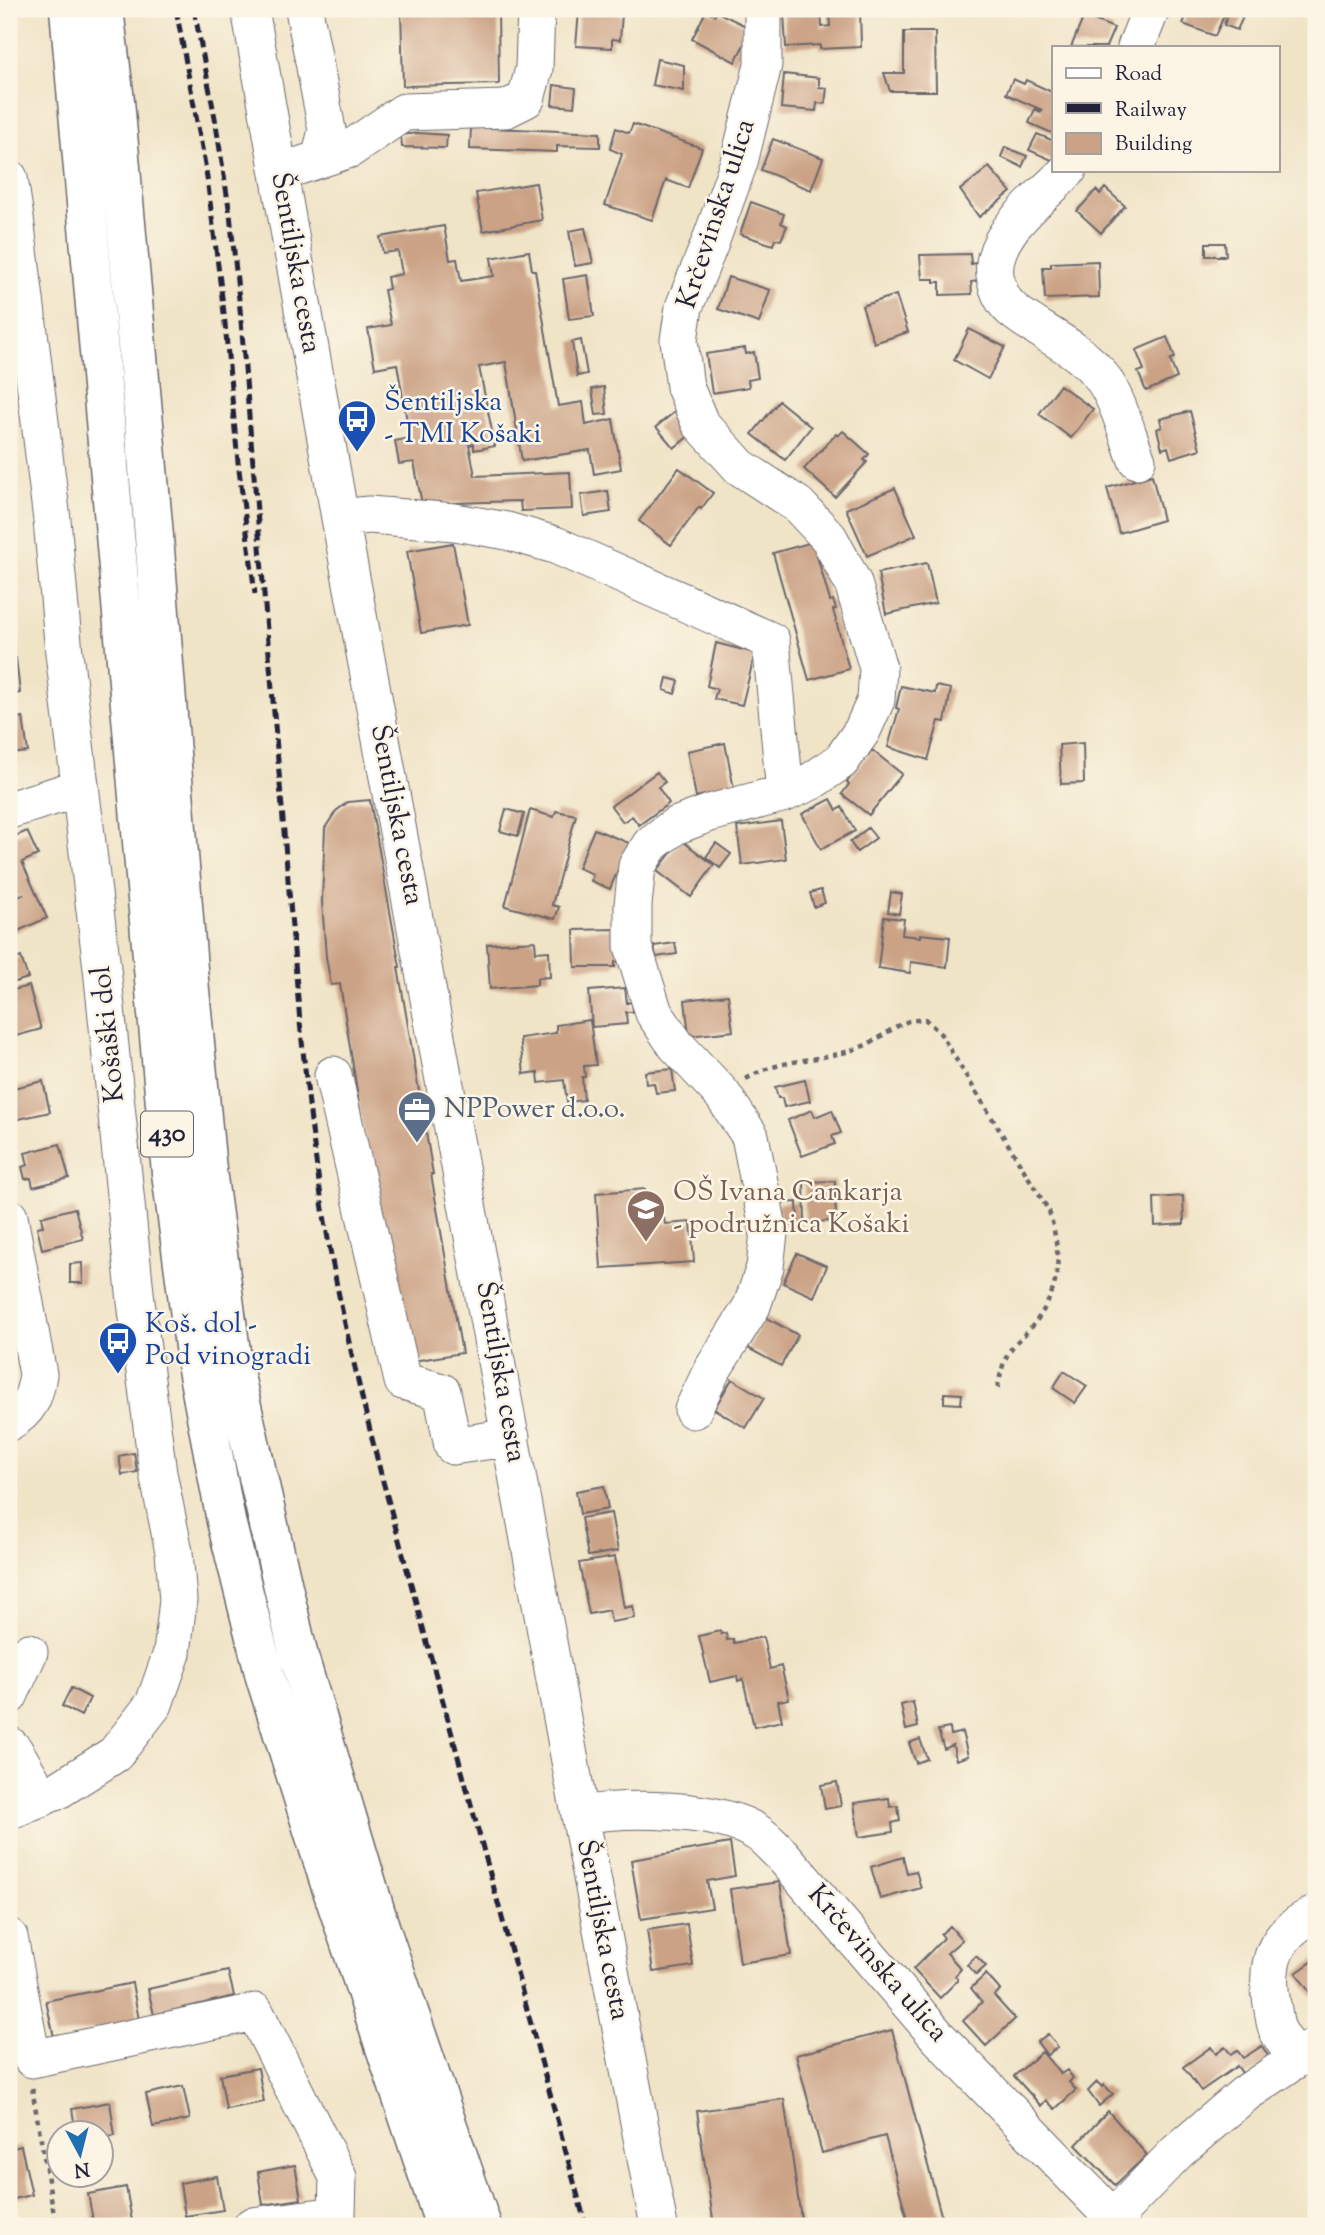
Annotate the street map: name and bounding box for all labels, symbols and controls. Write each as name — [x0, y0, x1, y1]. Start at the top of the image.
legend — [1052, 46, 1280, 172]
text: Road — [1115, 60, 1162, 90]
text: Railway — [1115, 96, 1187, 126]
street label: Krčevinska ulica — [668, 114, 767, 314]
text: Building — [1115, 130, 1192, 160]
street label: Šentiljska cesta — [259, 169, 331, 357]
place label: Šentiljska - TMI Košaki — [384, 383, 542, 455]
bus stop icon: Šentiljska - TMI Košaki — [336, 398, 378, 453]
street label: Šentiljska cesta — [359, 721, 433, 909]
street label: Košaški dol — [82, 964, 136, 1104]
office icon: NPPower d.o.o. — [396, 1089, 438, 1144]
place label: NPPower d.o.o. — [444, 1090, 625, 1130]
road number: 430 — [141, 1112, 193, 1156]
place label: OŠ Ivana Cankarja - podružnica Košaki — [673, 1173, 910, 1245]
school or university icon: OŠ Ivana Cankarja - podružnica Košaki — [625, 1188, 667, 1243]
street label: Šentiljska cesta — [464, 1278, 536, 1466]
place label: Koš. dol - Pod vinogradi — [145, 1305, 311, 1377]
bus stop icon: Koš. dol - Pod vinogradi — [97, 1320, 139, 1375]
street label: Šentiljska cesta — [565, 1836, 639, 2024]
street label: Krčevinska ulica — [797, 1877, 957, 2052]
north arrow — [46, 2120, 116, 2190]
text: N — [73, 2154, 91, 2183]

